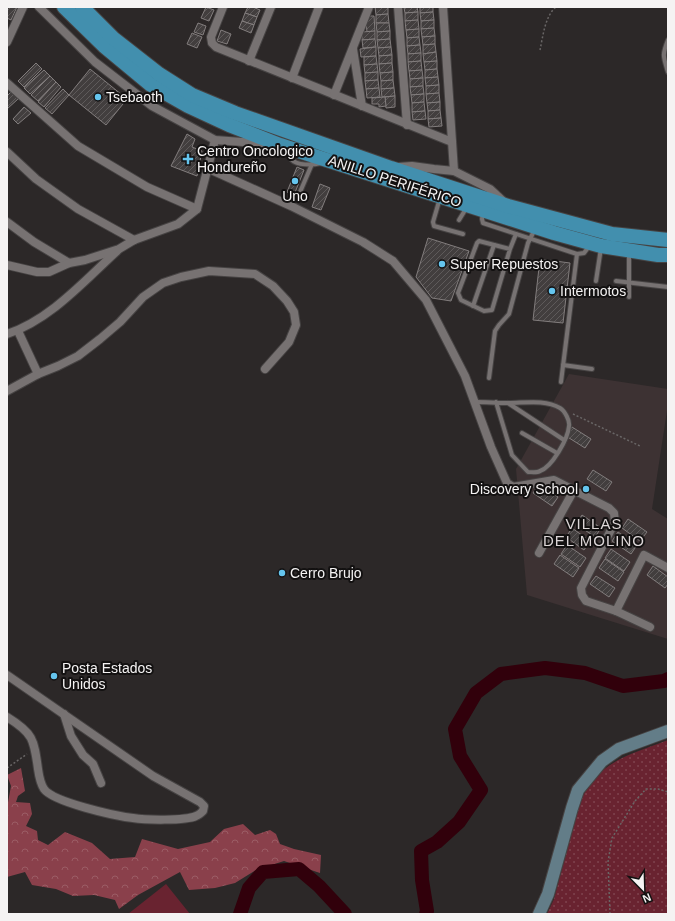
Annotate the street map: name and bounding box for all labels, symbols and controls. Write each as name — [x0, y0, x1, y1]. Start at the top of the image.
place label: Tsebaoth — [106, 89, 163, 105]
marker: Tsebaoth — [93, 92, 103, 102]
place label: Centro Oncologico Hondureño — [197, 143, 313, 175]
street label: ANILLO PERIFÉRICO — [326, 152, 464, 210]
marker: Centro Oncologico Hondureño — [182, 153, 194, 165]
marker: Uno — [290, 176, 300, 186]
place label: Uno — [282, 188, 308, 204]
place label: Super Repuestos — [450, 256, 558, 272]
marker: Super Repuestos — [437, 259, 447, 269]
place label: Intermotos — [560, 283, 626, 299]
marker: Intermotos — [547, 286, 557, 296]
place label: Discovery School — [470, 481, 578, 497]
marker: Discovery School — [581, 484, 591, 494]
district label: VILLAS DEL MOLINO — [543, 515, 645, 549]
place label: Cerro Brujo — [290, 565, 362, 581]
marker: Cerro Brujo — [277, 568, 287, 578]
place label: Posta Estados Unidos — [62, 660, 152, 692]
marker: Posta Estados Unidos — [49, 671, 59, 681]
north arrow — [623, 869, 663, 909]
text: N — [641, 891, 653, 905]

